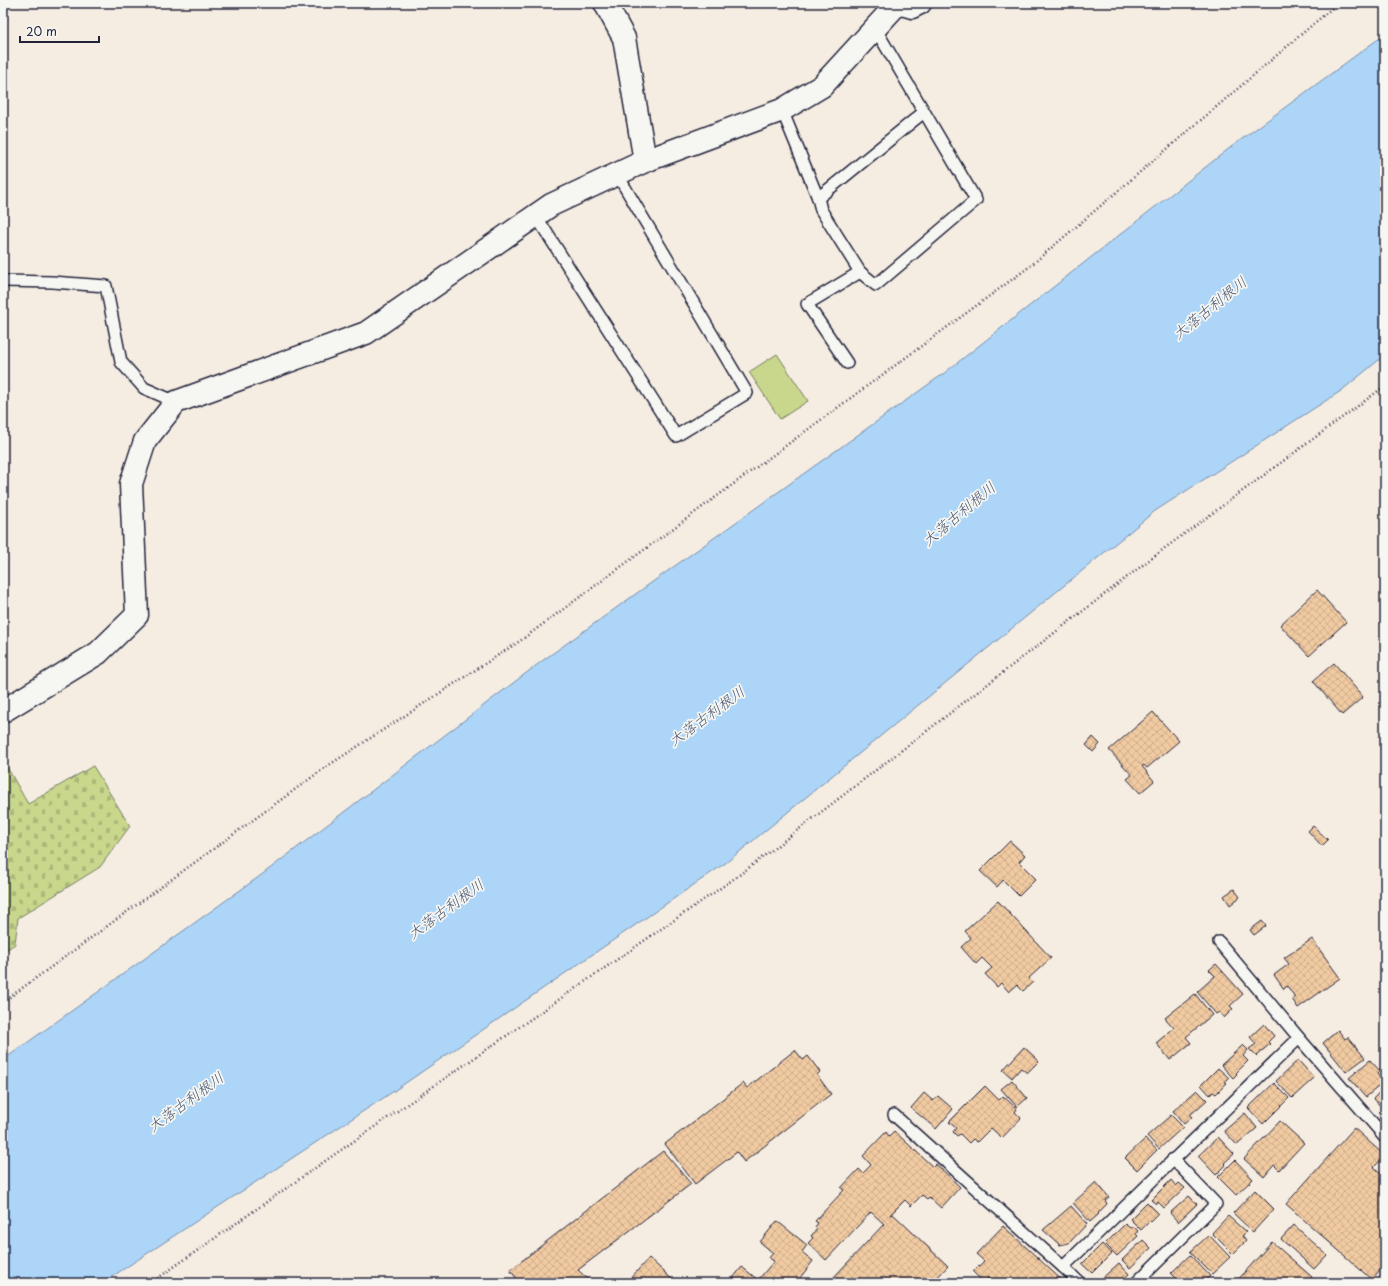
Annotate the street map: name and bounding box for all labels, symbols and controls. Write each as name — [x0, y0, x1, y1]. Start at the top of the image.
scale bar — [20, 18, 99, 44]
text: 20 m — [26, 22, 57, 40]
water label: 大落古利根川 — [1167, 270, 1251, 344]
water label: 大落古利根川 — [916, 475, 1000, 551]
water label: 大落古利根川 — [663, 679, 749, 751]
water label: 大落古利根川 — [402, 872, 488, 944]
water label: 大落古利根川 — [142, 1065, 228, 1137]

